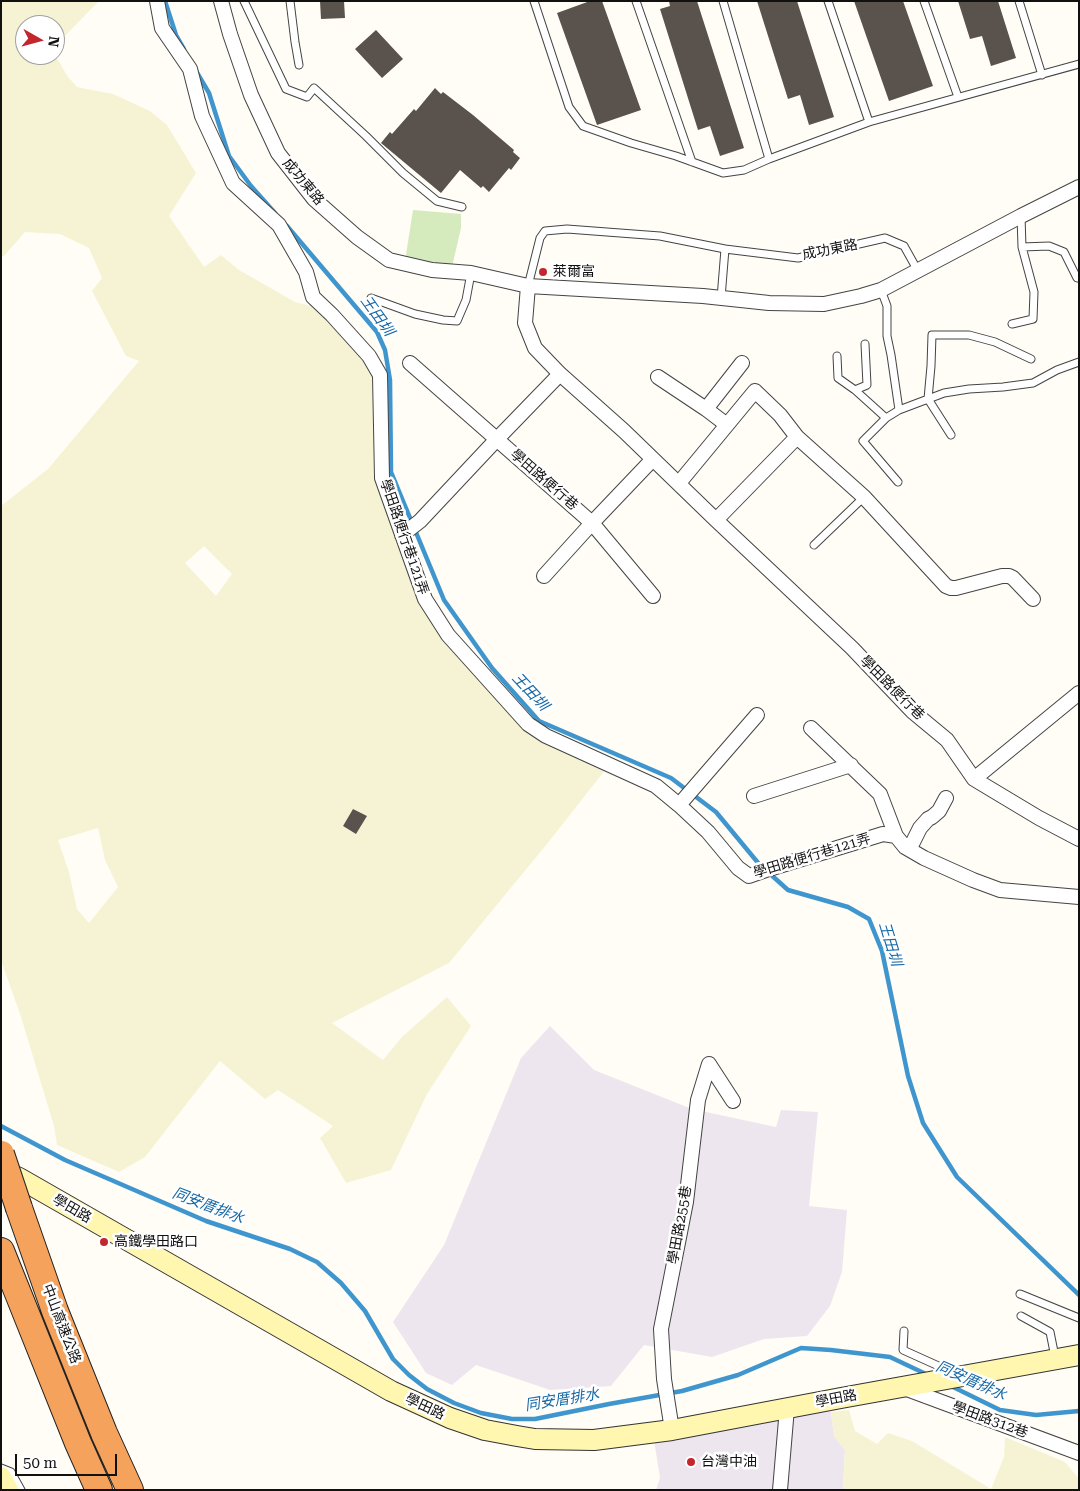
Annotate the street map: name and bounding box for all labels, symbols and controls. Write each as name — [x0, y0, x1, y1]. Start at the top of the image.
north arrow — [15, 15, 65, 65]
text: N — [45, 35, 62, 48]
street label: 成功東路 — [279, 155, 327, 209]
street label: 成功東路 — [801, 236, 859, 264]
place label: 萊爾富 — [553, 264, 595, 280]
marker: 萊爾富 — [537, 266, 549, 278]
water label: 王田圳 — [356, 293, 398, 339]
street label: 學田路便行巷 — [507, 446, 581, 514]
street label: 學田路便行巷121弄 — [376, 477, 432, 597]
street label: 學田路便行巷 — [856, 652, 928, 724]
water label: 王田圳 — [508, 669, 552, 715]
street label: 學田路便行巷121弄 — [751, 830, 873, 882]
water label: 王田圳 — [875, 920, 905, 968]
water label: 同安厝排水 — [170, 1184, 246, 1228]
street label: 學田路255巷 — [665, 1184, 695, 1266]
street label: 學田路 — [50, 1191, 94, 1227]
place label: 高鐵學田路口 — [114, 1234, 198, 1250]
marker: 高鐵學田路口 — [98, 1236, 110, 1248]
street label: 中山高速公路 — [38, 1282, 84, 1366]
water label: 同安厝排水 — [933, 1358, 1009, 1404]
water label: 同安厝排水 — [524, 1385, 600, 1415]
street label: 學田路 — [814, 1387, 858, 1411]
street label: 學田路 — [402, 1391, 448, 1423]
street label: 學田路312巷 — [950, 1399, 1030, 1441]
scale bar — [18, 1444, 120, 1476]
text: 50 m — [23, 1454, 57, 1472]
place label: 台灣中油 — [701, 1454, 757, 1470]
marker: 台灣中油 — [685, 1456, 697, 1468]

